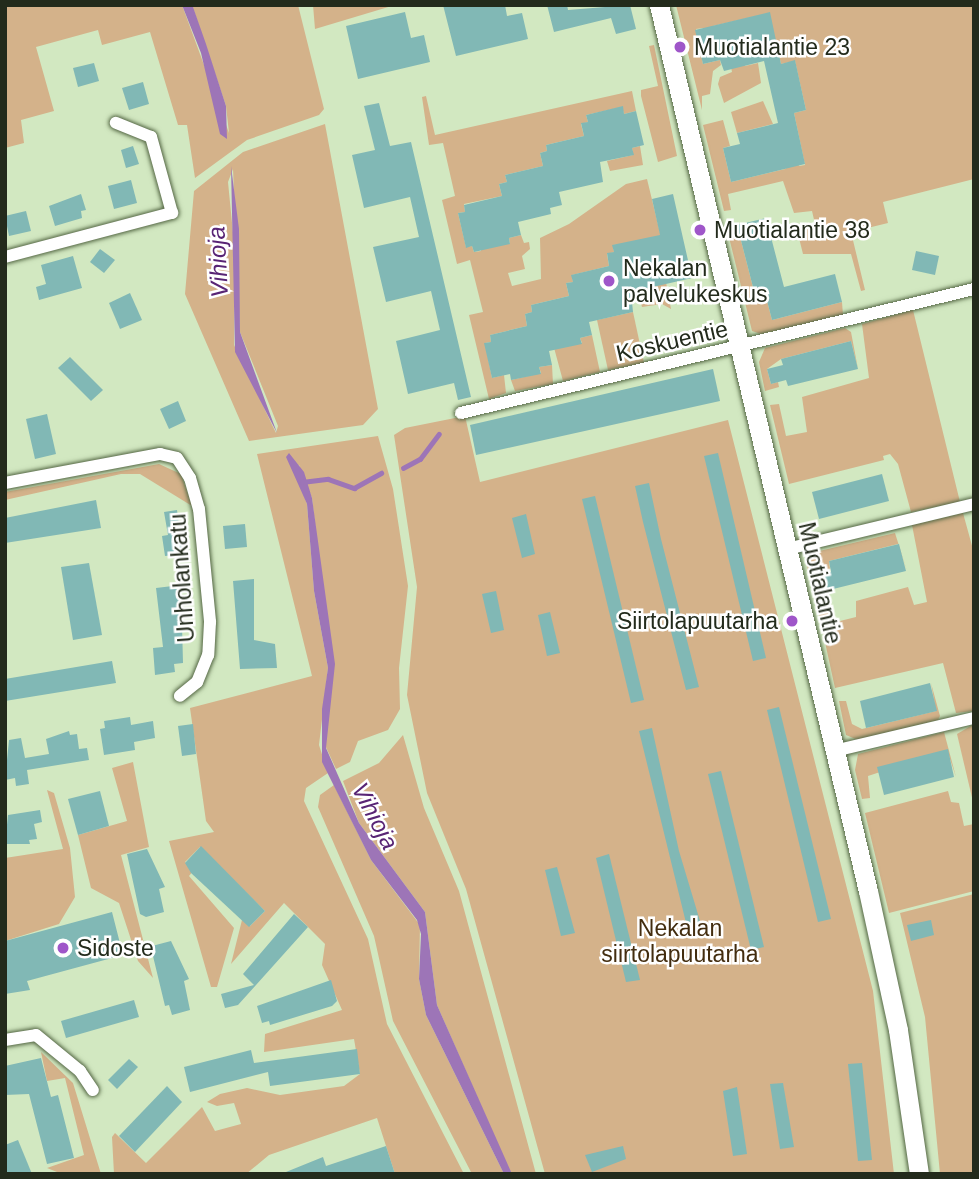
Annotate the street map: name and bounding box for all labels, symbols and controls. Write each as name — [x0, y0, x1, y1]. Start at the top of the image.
place label: Muotialantie 23 — [694, 33, 850, 61]
marker: Muotialantie 23 — [672, 39, 688, 55]
place label: Muotialantie 38 — [714, 216, 870, 244]
marker: Muotialantie 38 — [692, 222, 708, 238]
water label: Vihioja — [202, 225, 234, 299]
place label: Nekalan palvelukeskus — [623, 254, 767, 308]
marker: Nekalan palvelukeskus — [601, 273, 617, 289]
street label: Koskuentie — [613, 315, 731, 367]
street label: Unholankatu — [164, 513, 200, 643]
street label: Muotialantie — [793, 519, 847, 647]
place label: Siirtolapuutarha — [617, 607, 778, 635]
marker: Siirtolapuutarha — [784, 613, 800, 629]
water label: Vihioja — [345, 778, 405, 854]
park label: Nekalan siirtolapuutarha — [601, 914, 759, 968]
place label: Sidoste — [77, 934, 154, 962]
marker: Sidoste — [55, 940, 71, 956]

